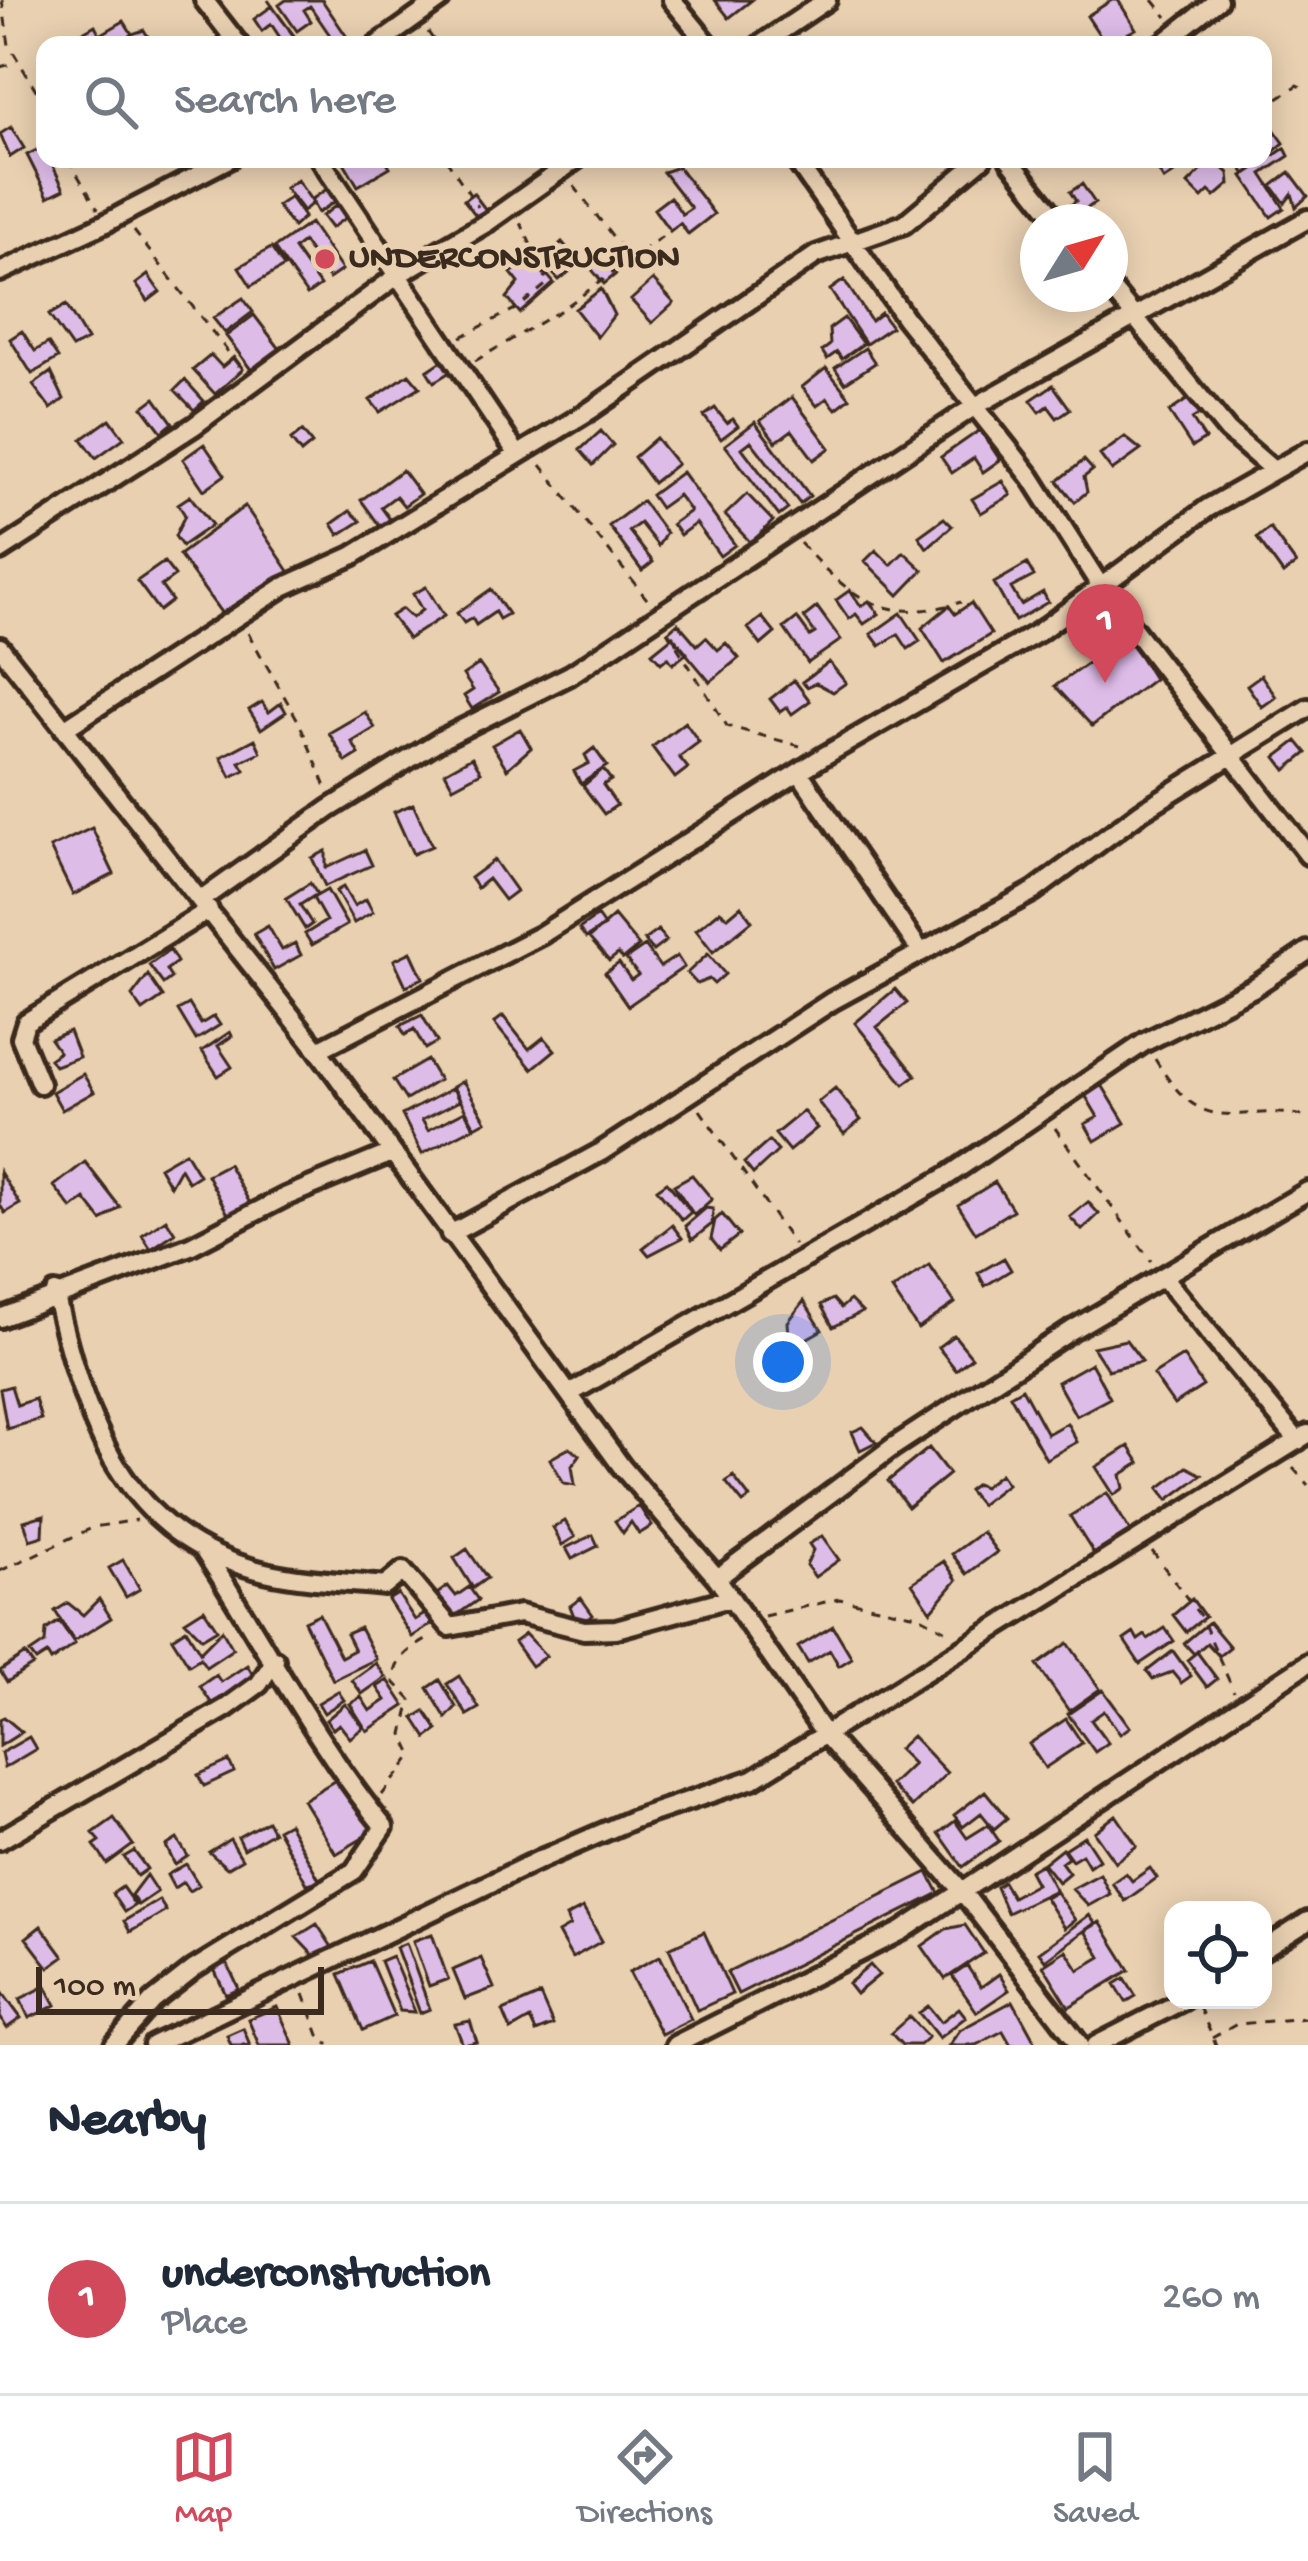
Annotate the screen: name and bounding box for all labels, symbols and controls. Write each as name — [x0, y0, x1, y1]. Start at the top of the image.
search box — [36, 36, 1272, 168]
icon: search — [78, 69, 144, 135]
text: Search here — [174, 76, 396, 129]
north arrow — [1020, 204, 1128, 312]
place label: UNDERCONSTRUCTION — [349, 238, 680, 281]
marker: UNDERCONSTRUCTION — [312, 246, 338, 272]
pin: 1 — [1066, 584, 1144, 683]
your location — [753, 1332, 813, 1392]
map controls — [1164, 1901, 1272, 2009]
button: locate — [1164, 1901, 1272, 2009]
scale bar — [36, 1961, 324, 2014]
text: 100 m — [54, 1969, 136, 2007]
text: Nearby — [48, 2093, 206, 2153]
text: underconstruction — [162, 2249, 490, 2302]
text: 1 — [79, 2276, 95, 2322]
text: 260 m — [1162, 2276, 1260, 2322]
text: Place — [162, 2302, 247, 2348]
tab: Map — [171, 2424, 237, 2534]
tab: Directions — [578, 2424, 712, 2534]
tab: Saved — [1053, 2424, 1137, 2534]

